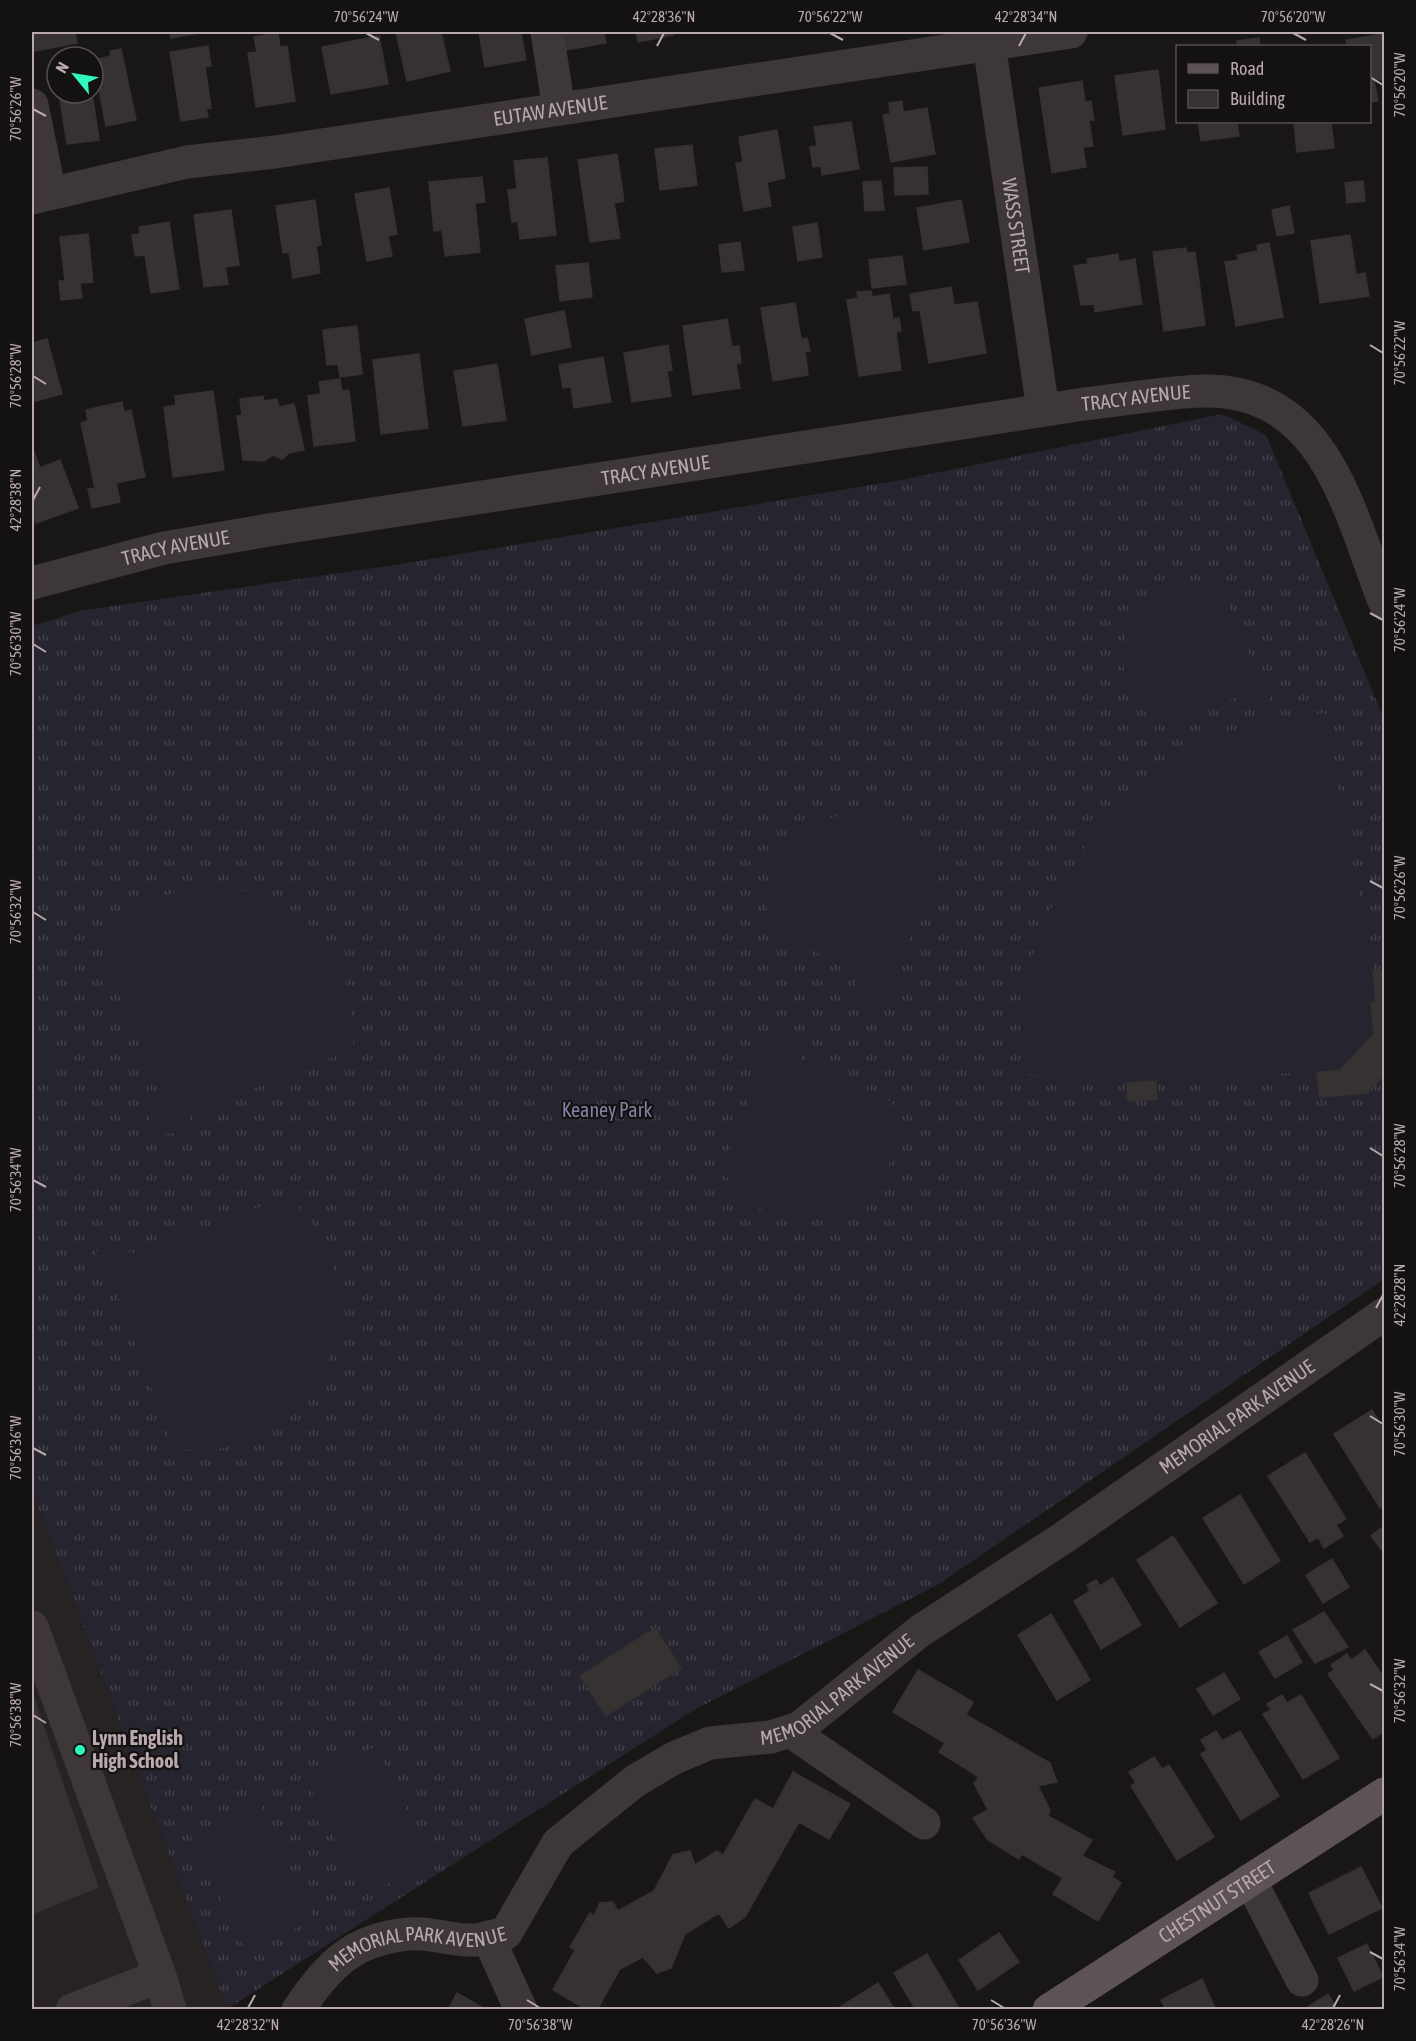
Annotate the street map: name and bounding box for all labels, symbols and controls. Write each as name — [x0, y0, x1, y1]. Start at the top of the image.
text: 70°56'24"W — [334, 8, 398, 25]
text: 42°28'36"N — [633, 8, 695, 25]
text: 70°56'22"W — [798, 8, 862, 25]
text: 42°28'34"N — [995, 8, 1057, 25]
text: 70°56'20"W — [1261, 8, 1325, 25]
north arrow — [45, 45, 105, 105]
legend — [1176, 45, 1371, 123]
text: 70°56'20"W — [1391, 53, 1408, 117]
text: Road — [1230, 58, 1264, 79]
text: N — [52, 59, 72, 76]
text: 70°56'26"W — [7, 77, 24, 141]
text: Building — [1230, 88, 1285, 109]
street label: EUTAW AVENUE — [492, 90, 609, 130]
street label: WASS STREET — [998, 177, 1035, 276]
text: 70°56'22"W — [1391, 321, 1408, 385]
text: 70°56'28"W — [7, 344, 24, 408]
street label: TRACY AVENUE — [1080, 380, 1191, 415]
street label: TRACY AVENUE — [600, 450, 711, 489]
text: 42°28'38"N — [7, 469, 24, 531]
street label: TRACY AVENUE — [119, 525, 231, 570]
text: 70°56'24"W — [1391, 588, 1408, 652]
text: 70°56'30"W — [7, 612, 24, 676]
text: 70°56'26"W — [1391, 856, 1408, 920]
text: 70°56'32"W — [7, 880, 24, 944]
park label: Keaney Park — [562, 1098, 653, 1121]
text: 70°56'28"W — [1391, 1124, 1408, 1188]
text: 70°56'34"W — [7, 1148, 24, 1212]
text: 42°28'28"N — [1391, 1264, 1408, 1326]
street label: MEMORIAL PARK AVENUE — [1155, 1354, 1319, 1478]
text: 70°56'30"W — [1391, 1392, 1408, 1456]
text: 70°56'36"W — [7, 1416, 24, 1480]
street label: MEMORIAL PARK AVENUE — [759, 1629, 918, 1749]
text: 70°56'32"W — [1391, 1659, 1408, 1723]
text: 70°56'38"W — [7, 1683, 24, 1747]
place label: Lynn English High School — [92, 1726, 183, 1772]
marker: Lynn English High School — [73, 1743, 87, 1757]
street label: CHESTNUT STREET — [1154, 1855, 1280, 1947]
street label: MEMORIAL PARK AVENUE — [323, 1921, 509, 1976]
text: 70°56'34"W — [1391, 1927, 1408, 1991]
text: 42°28'32"N — [217, 2016, 279, 2033]
text: 70°56'38"W — [508, 2016, 572, 2033]
text: 70°56'36"W — [972, 2016, 1036, 2033]
text: 42°28'26"N — [1302, 2016, 1364, 2033]

